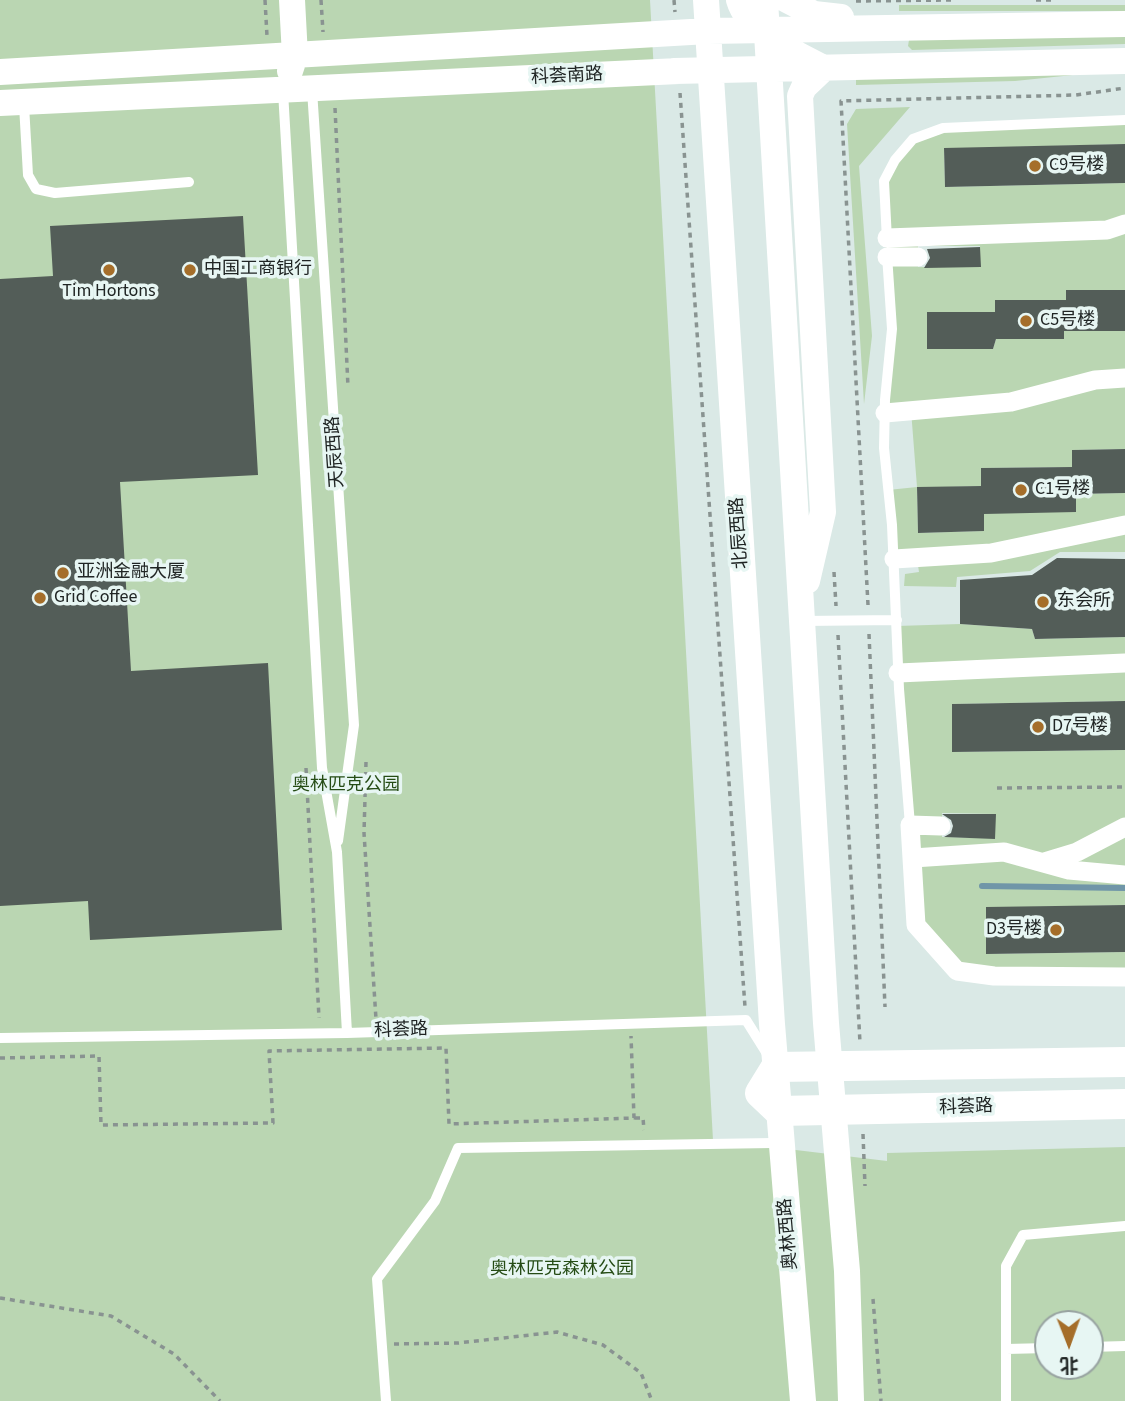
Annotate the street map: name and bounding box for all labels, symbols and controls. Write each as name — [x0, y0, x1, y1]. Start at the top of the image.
street label: 科荟南路 — [530, 64, 604, 90]
place label: C9号楼 — [1049, 155, 1104, 177]
marker: C9号楼 — [1027, 158, 1043, 174]
place label: 中国工商银行 — [204, 259, 312, 281]
marker: Tim Hortons — [101, 262, 117, 278]
marker: 中国工商银行 — [182, 262, 198, 278]
place label: Tim Hortons — [62, 281, 156, 303]
place label: C5号楼 — [1040, 310, 1095, 332]
marker: C5号楼 — [1018, 313, 1034, 329]
street label: 天辰西路 — [323, 415, 349, 489]
place label: C1号楼 — [1035, 479, 1090, 501]
marker: C1号楼 — [1013, 482, 1029, 498]
street label: 北辰西路 — [727, 496, 753, 570]
place label: 亚洲金融大厦 — [77, 562, 185, 584]
marker: 亚洲金融大厦 — [55, 565, 71, 581]
place label: Grid Coffee — [54, 587, 137, 609]
marker: Grid Coffee — [32, 590, 48, 606]
place label: 东会所 — [1057, 591, 1111, 613]
marker: 东会所 — [1035, 594, 1051, 610]
place label: D7号楼 — [1052, 716, 1108, 738]
marker: D7号楼 — [1030, 719, 1046, 735]
park label: 奥林匹克公园 — [292, 775, 400, 797]
place label: D3号楼 — [986, 919, 1042, 941]
marker: D3号楼 — [1048, 922, 1064, 938]
street label: 科荟路 — [374, 1019, 428, 1043]
street label: 科荟路 — [939, 1096, 993, 1120]
street label: 奥林西路 — [775, 1197, 803, 1271]
park label: 奥林匹克森林公园 — [490, 1259, 634, 1281]
north arrow — [1034, 1310, 1104, 1380]
text: 北 — [1060, 1351, 1079, 1378]

